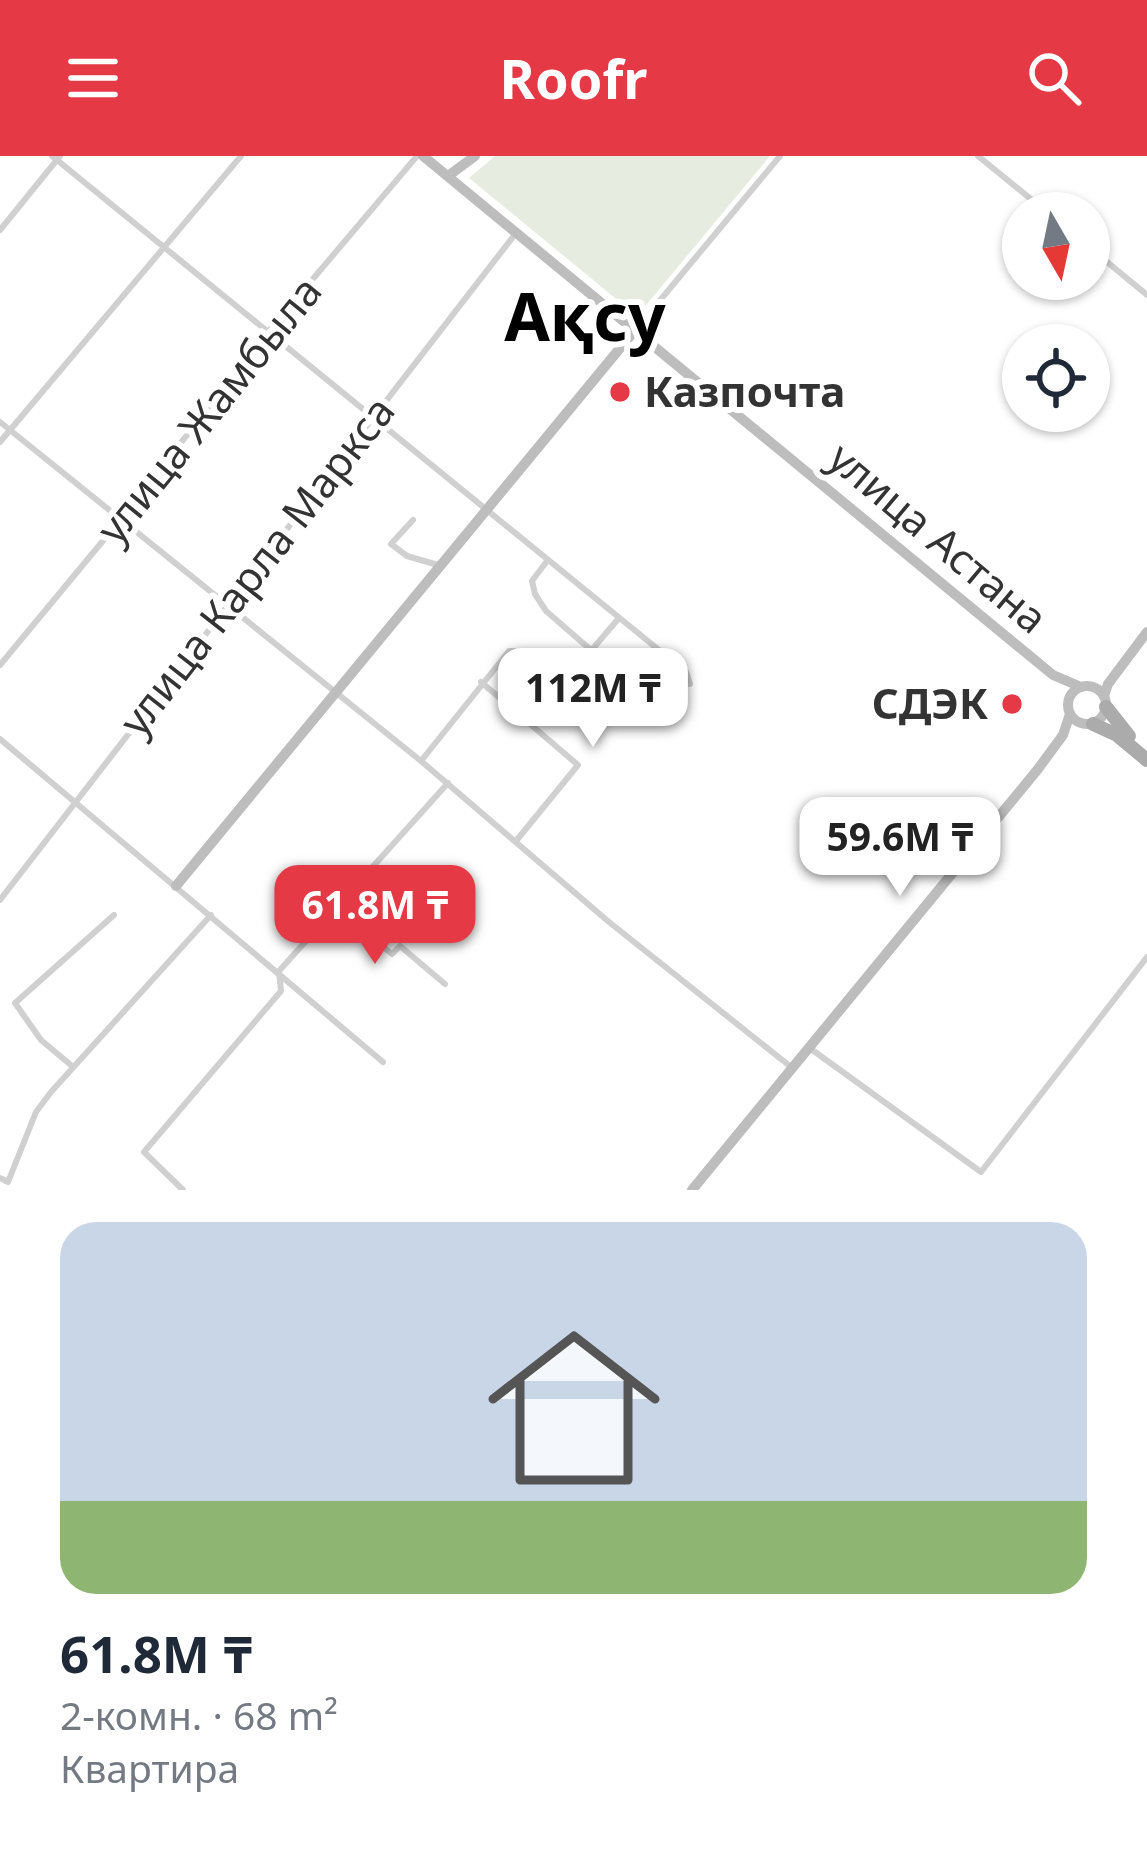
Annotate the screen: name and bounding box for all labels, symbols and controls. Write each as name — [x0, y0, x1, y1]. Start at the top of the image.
text: Roofr — [500, 41, 647, 115]
icon: menu — [60, 45, 126, 111]
icon: search — [1021, 45, 1087, 111]
north arrow — [1002, 192, 1110, 300]
map controls — [1002, 192, 1110, 432]
street label: улица Жамбыла — [82, 264, 333, 555]
district label: Ақсу — [504, 270, 666, 360]
button: locate — [1002, 324, 1110, 432]
place label: Казпочта — [644, 362, 845, 419]
marker: Казпочта — [607, 379, 633, 405]
street label: улица Карла Маркса — [105, 384, 406, 747]
street label: улица Астана — [818, 429, 1060, 645]
pin: 112M ₸ — [495, 648, 691, 750]
text: 112M ₸ — [525, 660, 661, 713]
place label: СДЭК — [872, 674, 988, 731]
marker: СДЭК — [999, 691, 1025, 717]
pin: 59.6M ₸ — [789, 797, 1011, 899]
text: 59.6M ₸ — [826, 809, 974, 862]
pin: 61.8M ₸ — [264, 865, 486, 967]
text: 61.8M ₸ — [301, 877, 449, 930]
icon: home — [466, 1300, 682, 1516]
text: 61.8M ₸ — [60, 1618, 252, 1688]
text: 2-комн. · 68 m² — [60, 1688, 338, 1741]
text: Квартира — [60, 1741, 239, 1794]

